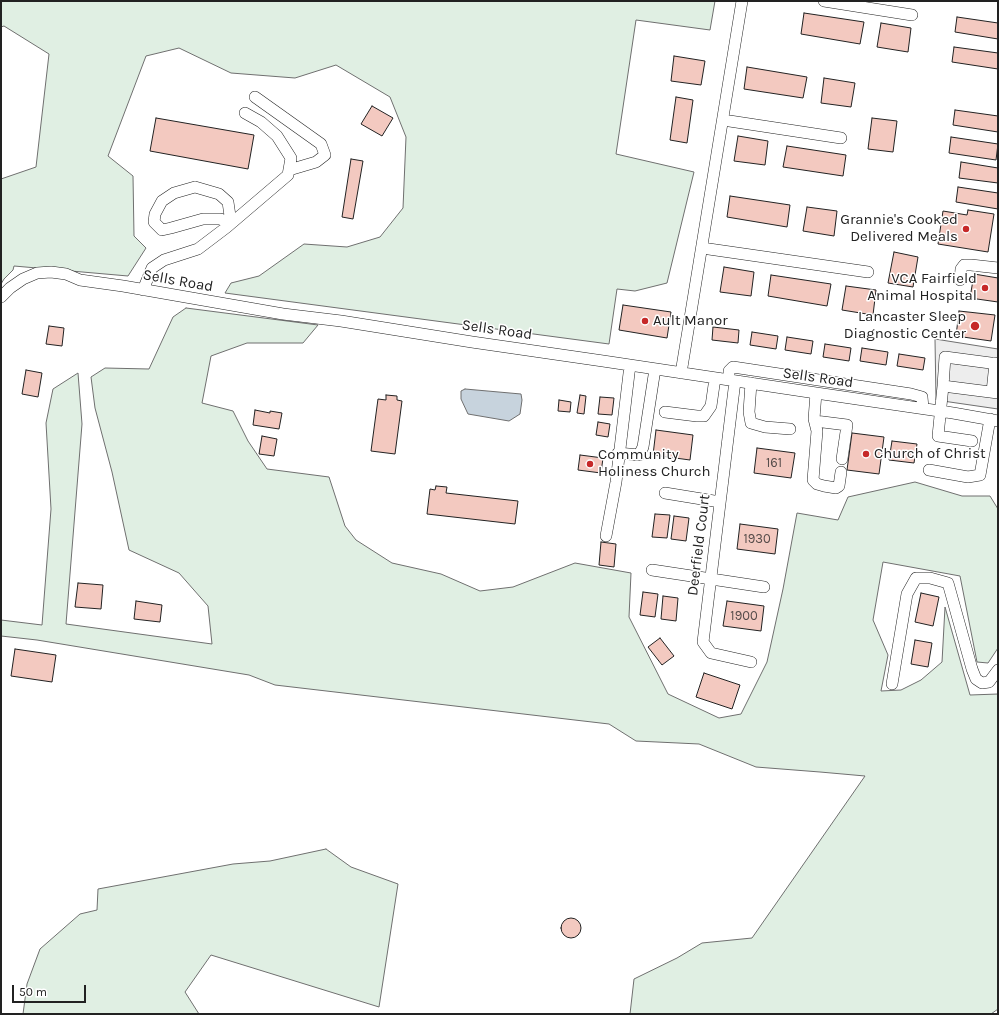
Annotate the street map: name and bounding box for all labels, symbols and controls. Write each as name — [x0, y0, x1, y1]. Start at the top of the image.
place label: Grannie's Cooked Delivered Meals — [840, 211, 958, 246]
marker: Grannie's Cooked Delivered Meals — [961, 224, 971, 234]
street label: Sells Road — [141, 266, 215, 296]
place label: VCA Fairfield Animal Hospital — [867, 270, 977, 305]
marker: VCA Fairfield Animal Hospital — [980, 283, 990, 293]
place label: Lancaster Sleep Diagnostic Center — [844, 308, 966, 343]
place label: Ault Manor — [653, 312, 728, 330]
street label: Sells Road — [461, 316, 533, 344]
marker: Ault Manor — [640, 316, 650, 326]
marker: Lancaster Sleep Diagnostic Center — [969, 320, 981, 332]
street label: Sells Road — [782, 364, 854, 392]
place label: Church of Christ — [874, 445, 986, 463]
place label: Community Holiness Church — [598, 446, 711, 481]
marker: Church of Christ — [861, 449, 871, 459]
house number: 161 — [766, 455, 782, 471]
marker: Community Holiness Church — [585, 459, 595, 469]
street label: Deerfield Court — [684, 493, 714, 597]
house number: 1930 — [743, 531, 771, 547]
house number: 1900 — [730, 608, 758, 624]
scale bar — [14, 977, 88, 1003]
text: 50 m — [19, 985, 47, 999]

